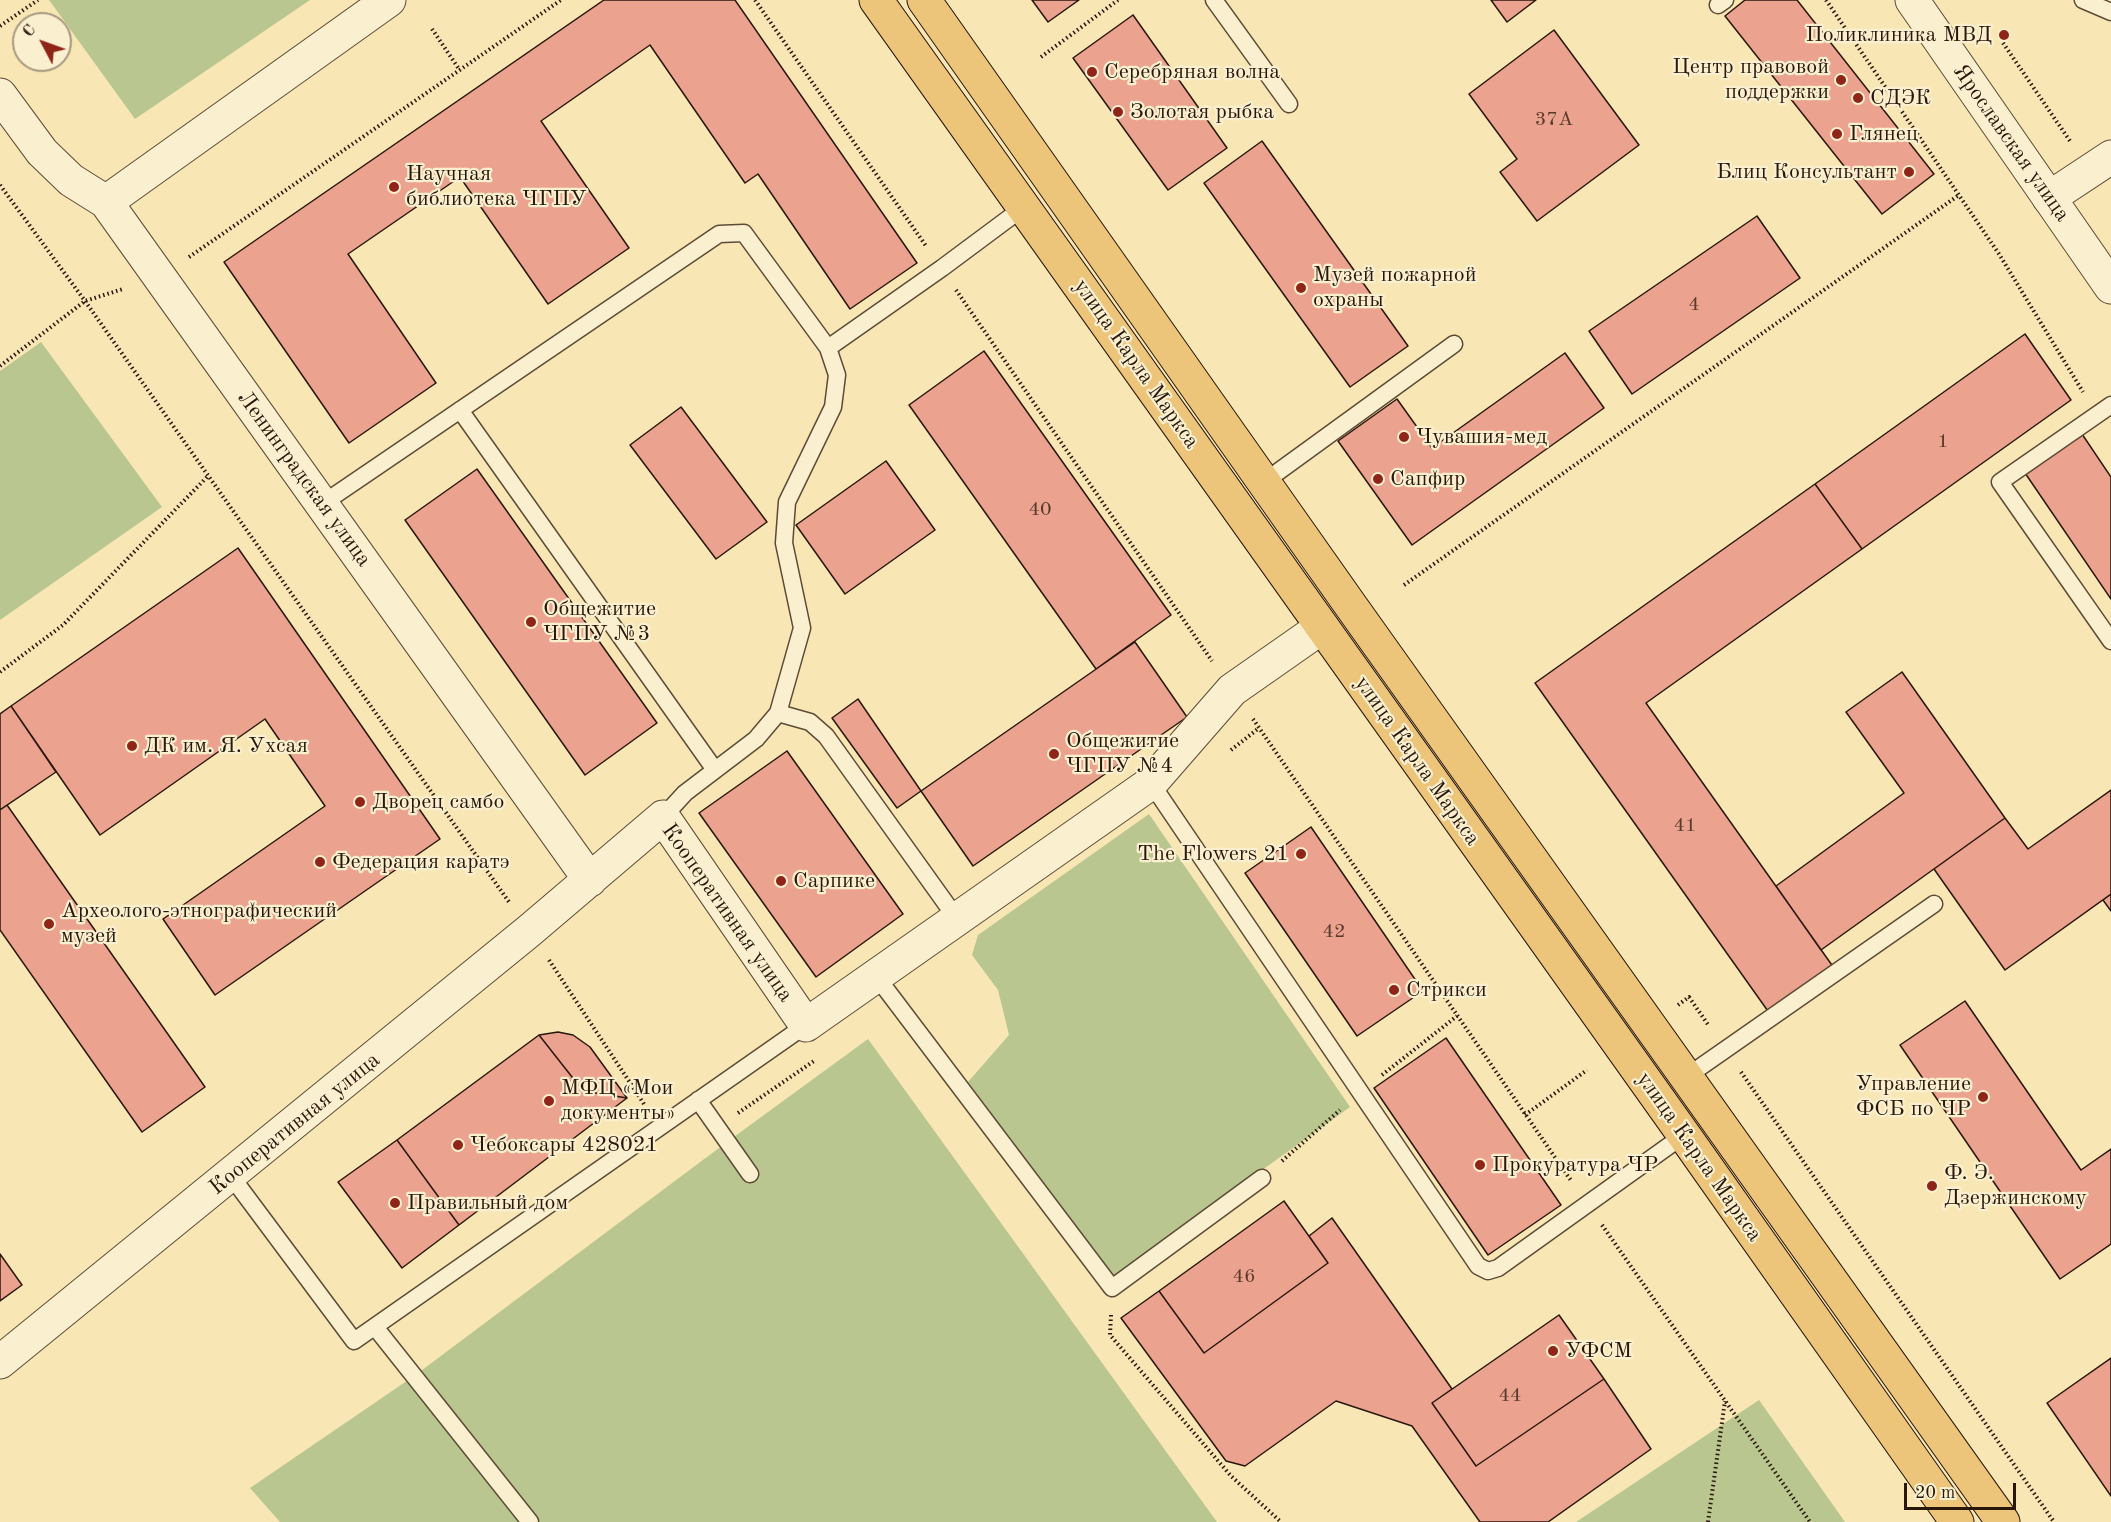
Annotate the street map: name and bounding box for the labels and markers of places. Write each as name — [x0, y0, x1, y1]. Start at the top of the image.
place label: Поликлиника МВД — [1806, 22, 1992, 48]
marker: Поликлиника МВД — [1997, 28, 2011, 42]
place label: Центр правовой поддержки — [1672, 54, 1829, 106]
place label: Серебряная волна — [1104, 59, 1280, 85]
marker: Серебряная волна — [1085, 65, 1099, 79]
marker: Центр правовой поддержки — [1834, 73, 1848, 87]
place label: СДЭК — [1870, 85, 1931, 111]
marker: СДЭК — [1851, 91, 1865, 105]
place label: Золотая рыбка — [1130, 99, 1274, 125]
marker: Золотая рыбка — [1111, 105, 1125, 119]
place label: Глянец — [1849, 121, 1918, 147]
marker: Глянец — [1830, 127, 1844, 141]
place label: Блиц Консультант — [1716, 159, 1897, 185]
place label: Научная библиотека ЧГПУ — [406, 161, 587, 212]
marker: Блиц Консультант — [1902, 165, 1916, 179]
marker: Научная библиотека ЧГПУ — [387, 180, 401, 194]
place label: Музей пожарной охраны — [1313, 262, 1477, 314]
marker: Музей пожарной охраны — [1294, 281, 1308, 295]
place label: Чувашия-мед — [1416, 424, 1547, 450]
marker: Чувашия-мед — [1397, 430, 1411, 444]
place label: Сапфир — [1390, 466, 1466, 492]
marker: Сапфир — [1371, 472, 1385, 486]
place label: Общежитие ЧГПУ №3 — [543, 596, 656, 648]
marker: Общежитие ЧГПУ №3 — [524, 615, 538, 629]
place label: Общежитие ЧГПУ №4 — [1066, 728, 1179, 780]
place label: ДК им. Я. Ухсая — [144, 733, 308, 759]
marker: ДК им. Я. Ухсая — [125, 739, 139, 753]
marker: Общежитие ЧГПУ №4 — [1047, 747, 1061, 761]
place label: Дворец самбо — [372, 789, 504, 815]
marker: Дворец самбо — [353, 795, 367, 809]
place label: The Flowers 21 — [1137, 841, 1289, 867]
marker: The Flowers 21 — [1294, 847, 1308, 861]
place label: Федерация каратэ — [332, 849, 510, 875]
marker: Федерация каратэ — [313, 855, 327, 869]
place label: Сарпике — [793, 868, 875, 894]
marker: Сарпике — [774, 874, 788, 888]
place label: Археолого-этнографический музей — [61, 898, 337, 950]
marker: Археолого-этнографический музей — [42, 917, 56, 931]
place label: Стрикси — [1406, 977, 1487, 1003]
marker: Стрикси — [1387, 983, 1401, 997]
place label: Управление ФСБ по ЧР — [1856, 1071, 1971, 1122]
place label: МФЦ «Мои документы» — [561, 1075, 676, 1126]
marker: Управление ФСБ по ЧР — [1976, 1090, 1990, 1104]
marker: МФЦ «Мои документы» — [542, 1094, 556, 1108]
place label: Чебоксары 428021 — [470, 1132, 658, 1158]
marker: Чебоксары 428021 — [451, 1138, 465, 1152]
place label: Прокуратура ЧР — [1492, 1152, 1658, 1178]
marker: Прокуратура ЧР — [1473, 1158, 1487, 1172]
place label: Ф. Э. Дзержинскому — [1944, 1160, 2087, 1212]
marker: Ф. Э. Дзержинскому — [1925, 1179, 1939, 1193]
place label: Правильный дом — [407, 1190, 568, 1216]
marker: Правильный дом — [388, 1196, 402, 1210]
place label: УФСМ — [1565, 1338, 1632, 1364]
marker: УФСМ — [1546, 1344, 1560, 1358]

